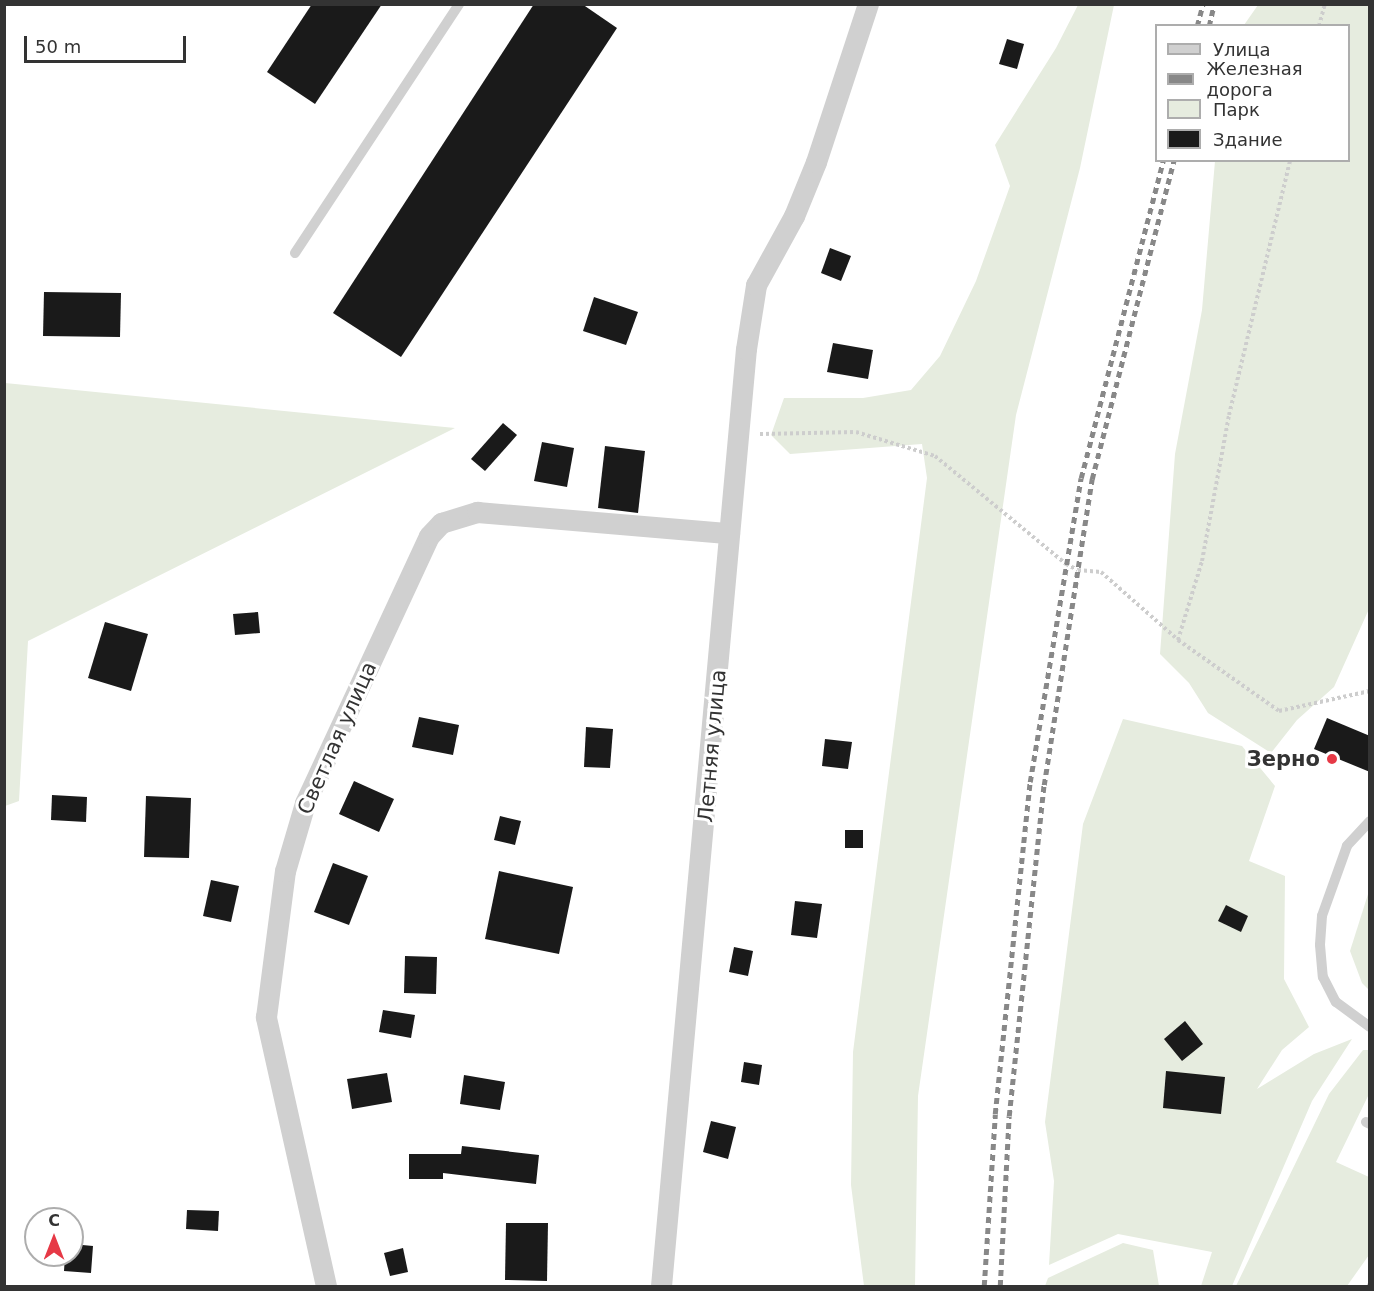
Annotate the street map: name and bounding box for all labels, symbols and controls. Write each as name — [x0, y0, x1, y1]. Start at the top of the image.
scale bar — [27, 24, 189, 62]
legend — [1155, 24, 1350, 162]
text: 50 m — [35, 36, 81, 57]
text: Улица — [1213, 39, 1270, 60]
text: Железная дорога — [1206, 58, 1303, 100]
text: Парк — [1213, 99, 1260, 120]
text: Здание — [1213, 129, 1283, 150]
street label: Светлая улица — [292, 658, 382, 818]
street label: Летняя улица — [693, 669, 731, 823]
place label: Зерно — [1247, 746, 1320, 772]
marker: Зерно — [1325, 752, 1339, 766]
north arrow — [24, 1207, 84, 1267]
text: С — [48, 1211, 60, 1230]

